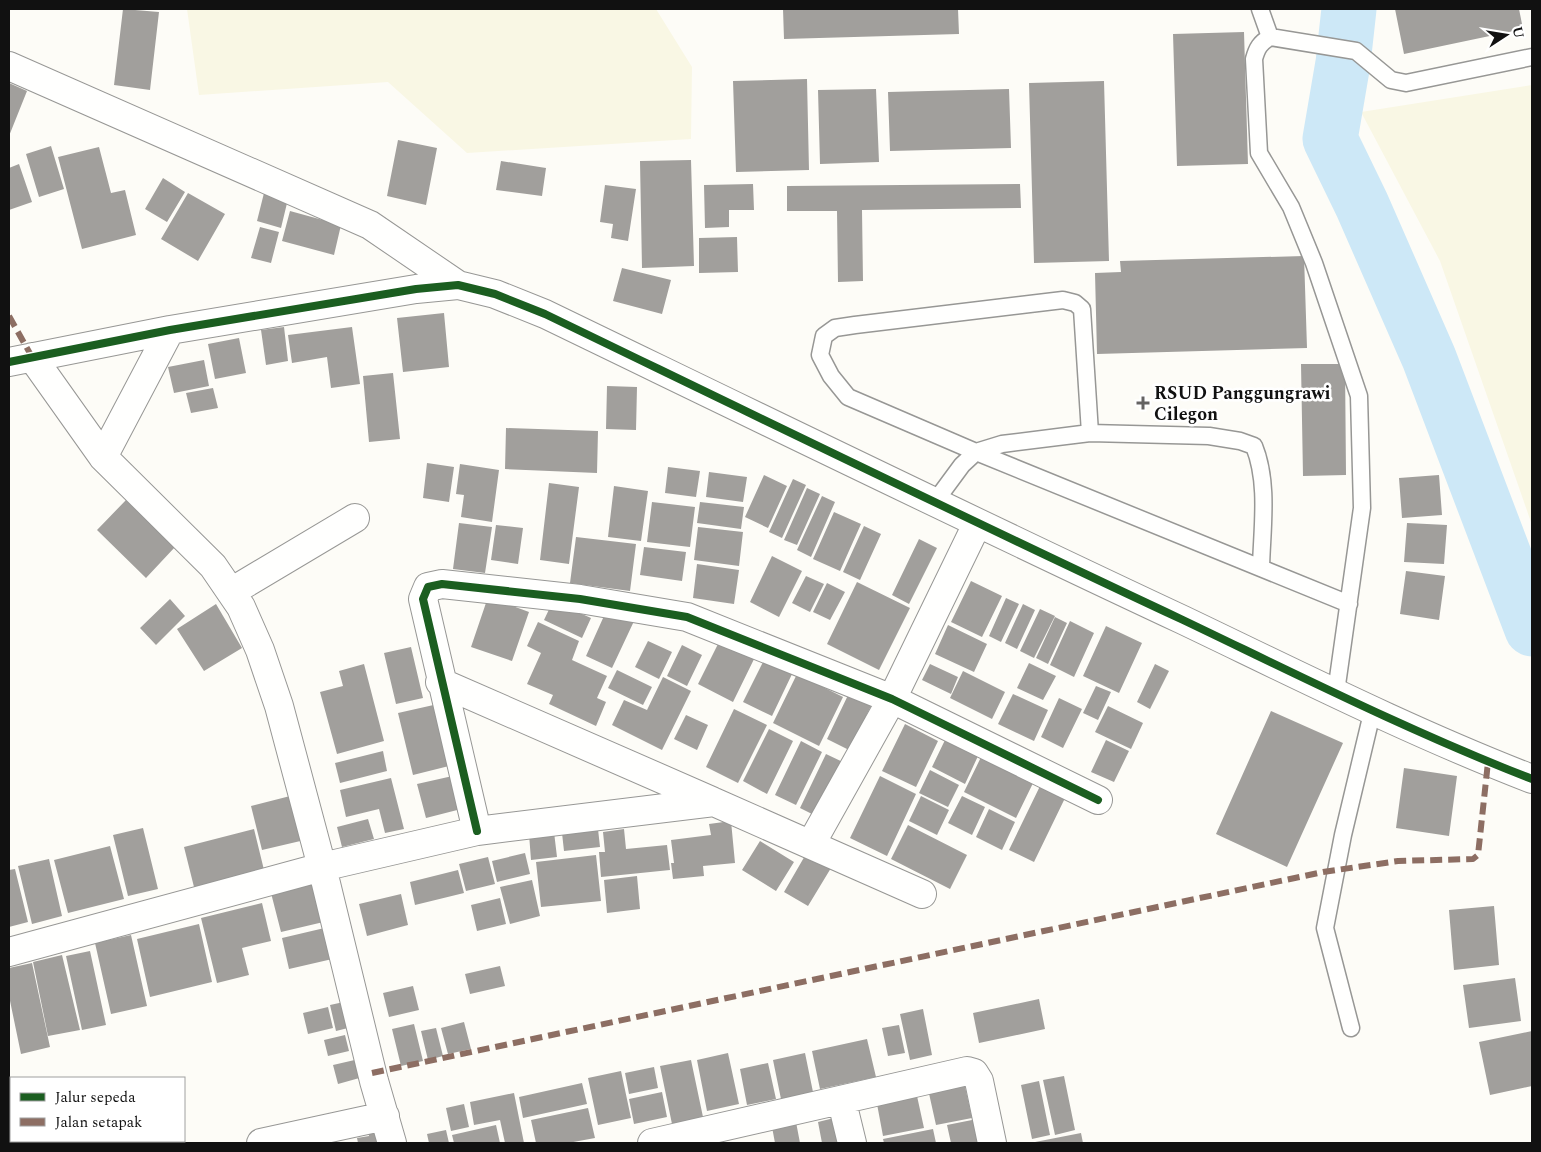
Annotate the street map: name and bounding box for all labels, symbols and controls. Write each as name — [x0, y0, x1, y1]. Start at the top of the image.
north arrow — [1481, 10, 1531, 60]
text: U — [1507, 24, 1530, 41]
place label: RSUD Panggungrawi Cilegon — [1154, 380, 1331, 428]
marker: RSUD Panggungrawi Cilegon — [1136, 396, 1150, 410]
legend — [10, 1077, 185, 1142]
text: Jalur sepeda — [55, 1086, 136, 1109]
text: Jalan setapak — [55, 1111, 142, 1134]

